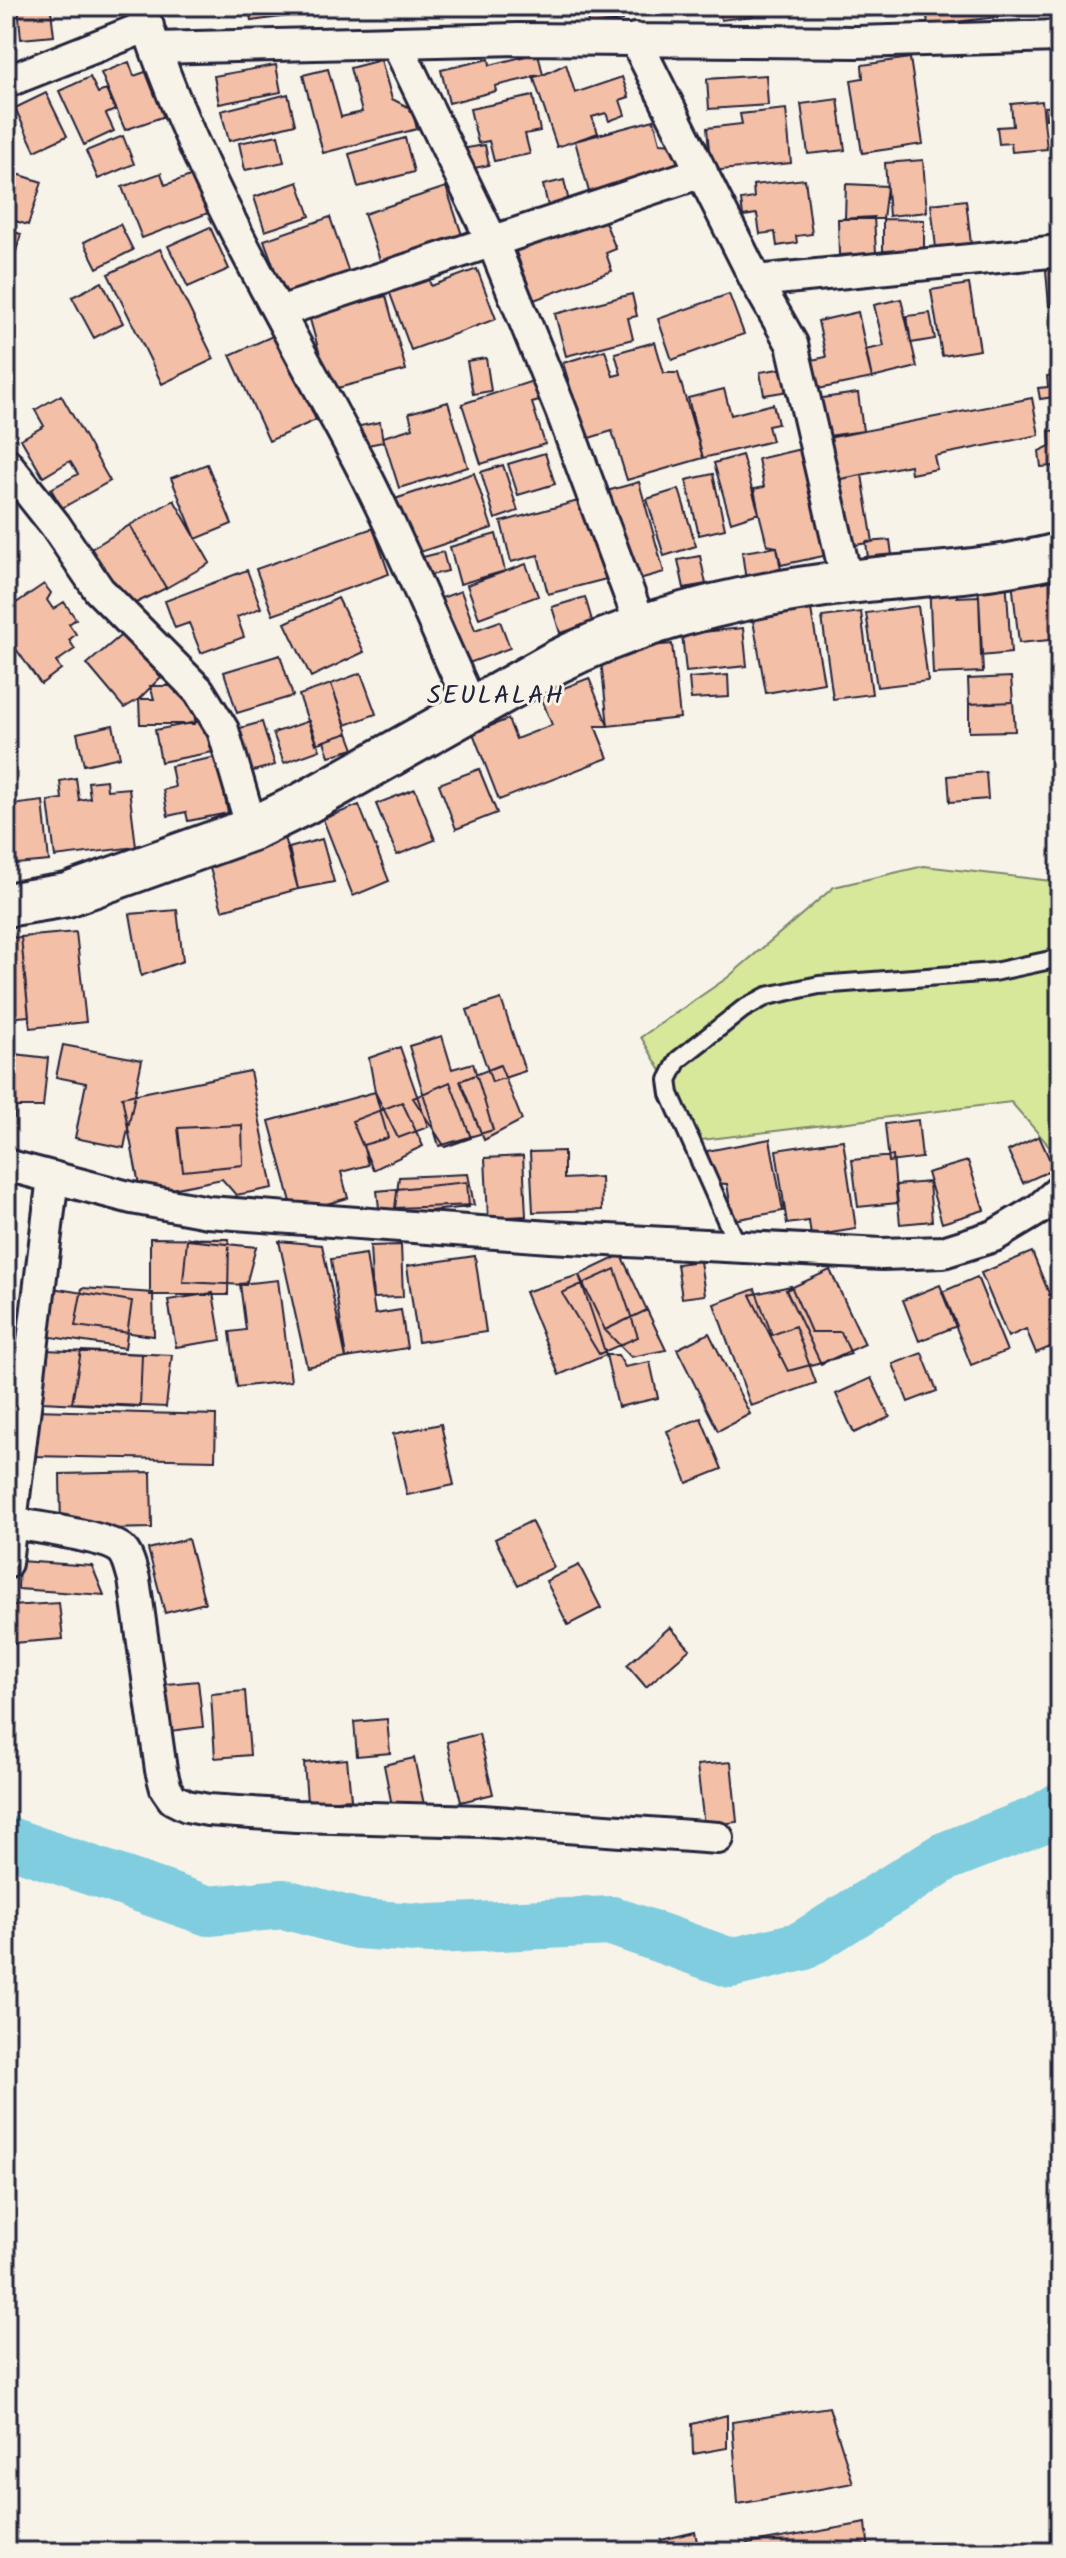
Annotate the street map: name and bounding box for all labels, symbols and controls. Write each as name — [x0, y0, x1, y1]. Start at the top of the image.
district label: SEULALAH — [427, 675, 565, 717]

